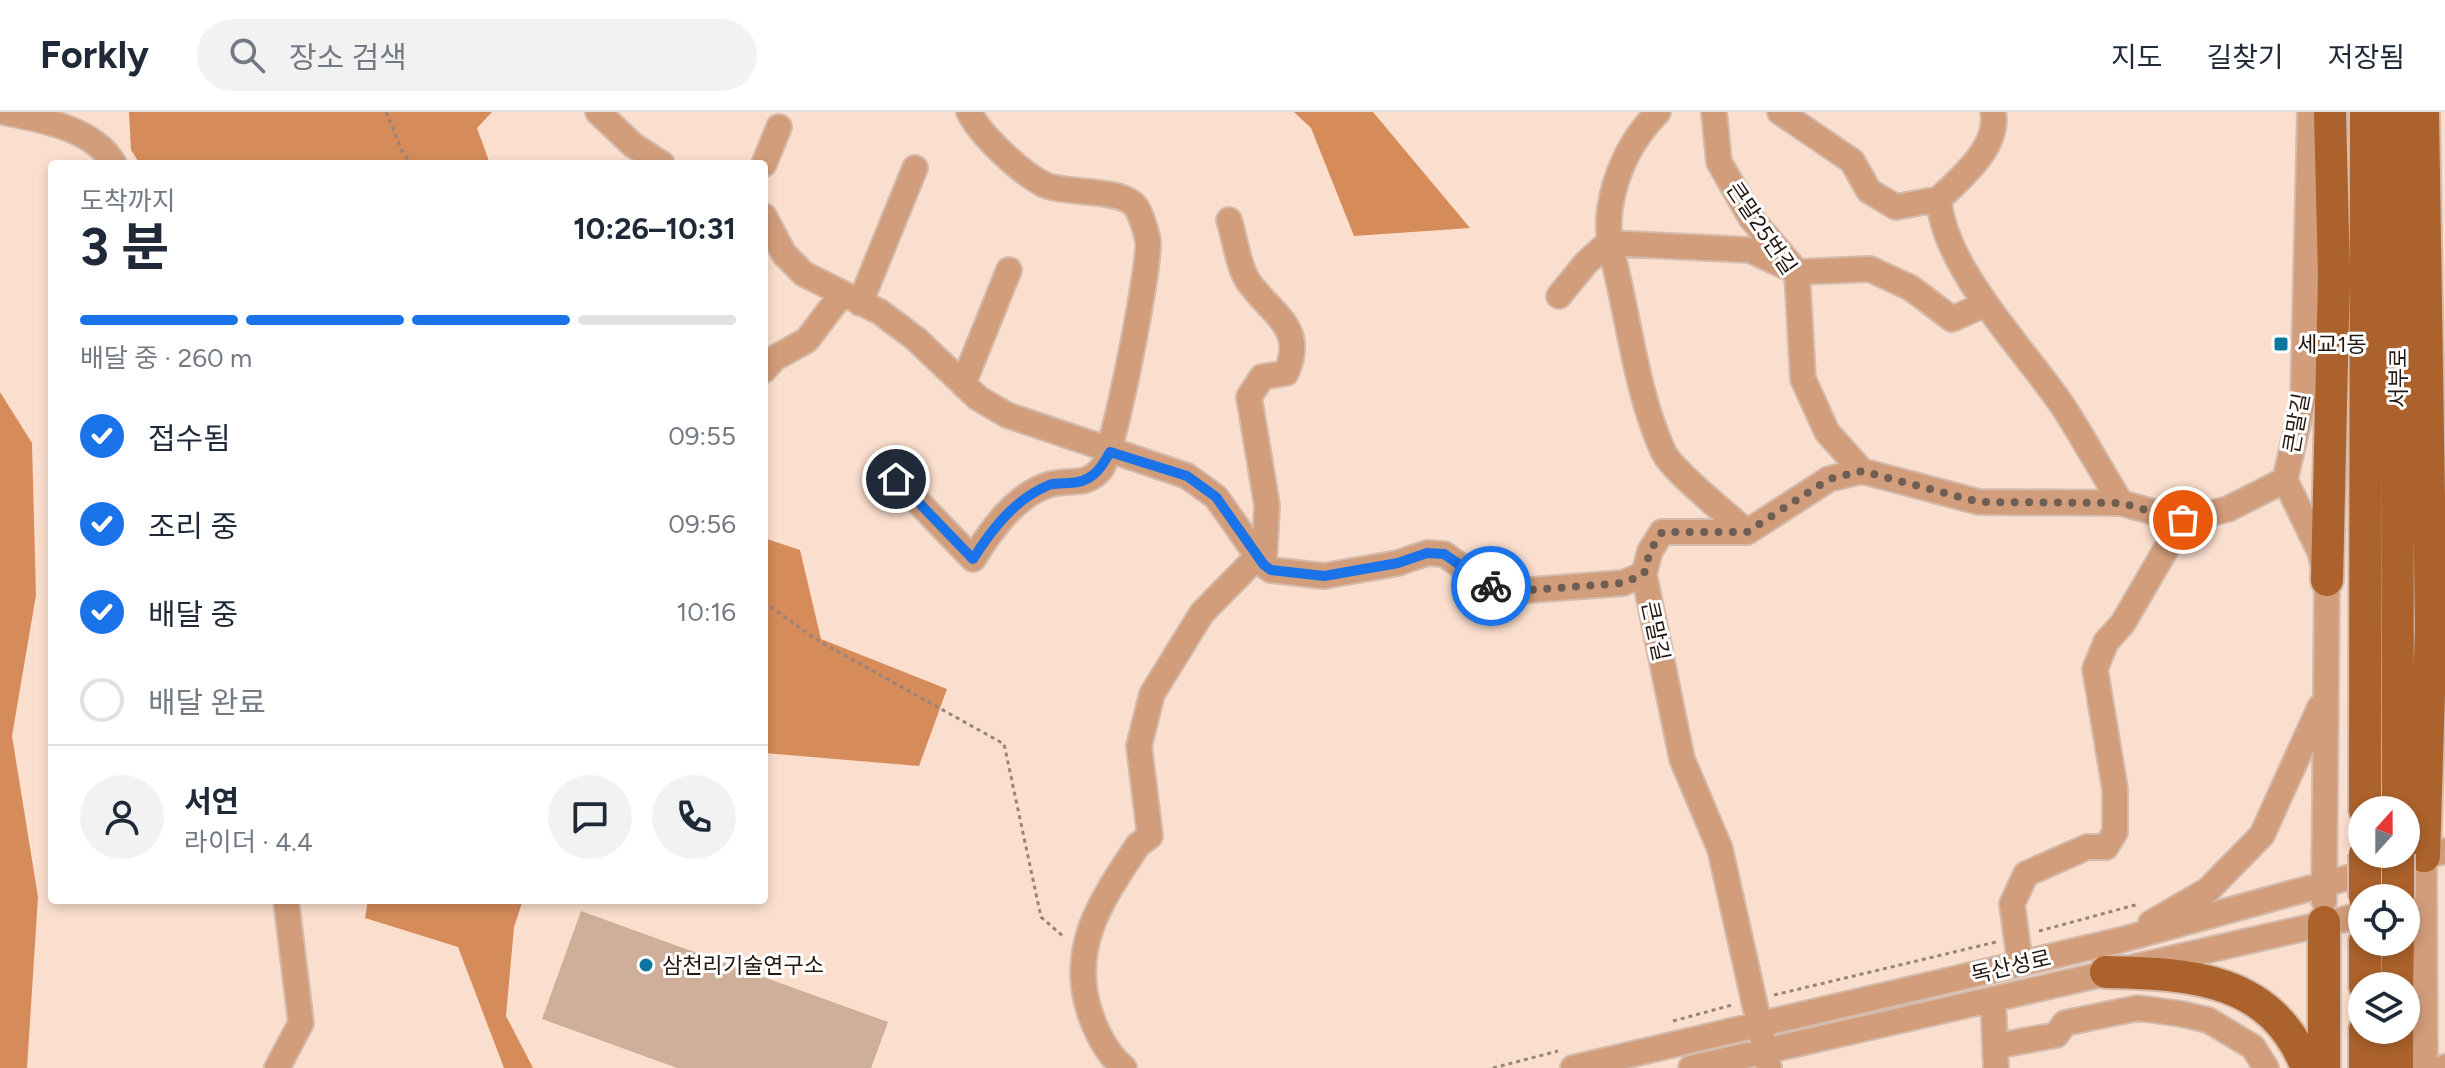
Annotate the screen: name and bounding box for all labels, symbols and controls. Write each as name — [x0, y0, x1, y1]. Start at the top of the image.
search box — [197, 19, 757, 91]
text: Forkly — [40, 32, 149, 78]
icon: search — [225, 33, 269, 77]
text: 장소 검색 — [289, 39, 407, 76]
text: 지도 — [2111, 40, 2162, 74]
text: 길찾기 — [2206, 40, 2284, 74]
text: 저장됨 — [2328, 40, 2405, 74]
street label: 큰말25번길 — [1721, 177, 1802, 280]
text: 도착까지 — [80, 185, 176, 217]
text: 10:26–10:31 — [573, 210, 736, 247]
text: 3 분 — [80, 216, 169, 278]
place label: 세교1동 — [2297, 331, 2367, 358]
marker: 세교1동 — [2272, 335, 2290, 353]
text: 배달 중 · 260 m — [80, 342, 252, 374]
street label: 서부로 — [2385, 348, 2412, 408]
street label: 큰말길 — [2278, 391, 2315, 455]
icon: check — [80, 414, 124, 458]
text: 접수됨 — [148, 420, 231, 457]
text: 09:55 — [668, 420, 736, 452]
pin — [862, 445, 930, 513]
icon: home — [874, 457, 918, 501]
pin — [2149, 486, 2217, 554]
icon: bag — [2161, 498, 2205, 542]
icon: check — [80, 502, 124, 546]
text: 조리 중 — [148, 508, 238, 545]
text: 09:56 — [668, 508, 736, 540]
courier — [1451, 546, 1531, 626]
icon: bike — [1469, 564, 1513, 608]
icon: check — [80, 590, 124, 634]
text: 배달 중 — [148, 596, 238, 633]
text: 10:16 — [677, 596, 736, 628]
street label: 큰말길 — [1636, 599, 1675, 664]
text: 배달 완료 — [148, 684, 266, 721]
button: person — [80, 775, 164, 859]
button: chat — [548, 775, 632, 859]
button: phone — [652, 775, 736, 859]
text: 서연 — [184, 783, 239, 820]
north arrow — [2348, 796, 2420, 868]
map controls — [2348, 796, 2420, 1044]
text: 라이더 · 4.4 — [184, 826, 313, 858]
button: locate — [2348, 884, 2420, 956]
street label: 독산성로 — [1969, 944, 2054, 989]
place label: 삼천리기술연구소 — [662, 952, 824, 979]
marker: 삼천리기술연구소 — [637, 956, 655, 974]
button: layers — [2348, 972, 2420, 1044]

